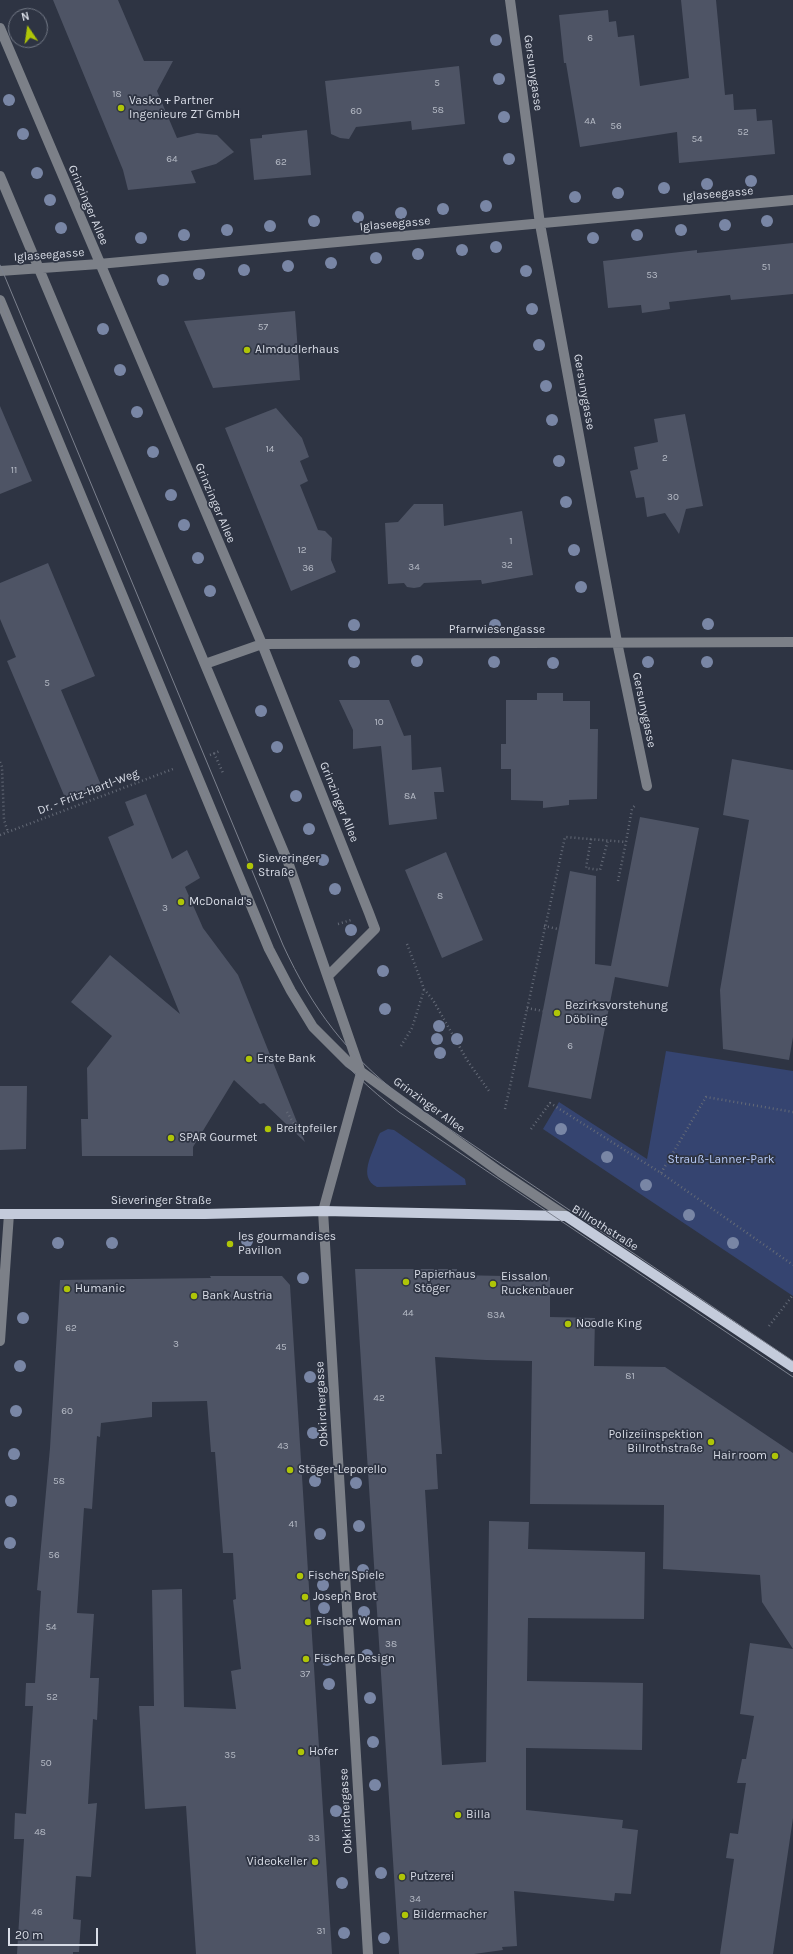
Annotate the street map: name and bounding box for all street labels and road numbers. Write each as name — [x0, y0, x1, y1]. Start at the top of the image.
street label: Gersunygasse — [521, 34, 545, 112]
street label: Grinzinger Allee — [65, 163, 111, 247]
street label: Iglaseegasse — [682, 184, 754, 204]
street label: Iglaseegasse — [359, 214, 431, 234]
street label: Iglaseegasse — [13, 245, 85, 265]
street label: Gersunygasse — [570, 353, 598, 431]
street label: Grinzinger Allee — [192, 461, 238, 545]
street label: Pfarrwiesengasse — [449, 623, 545, 637]
street label: Gersunygasse — [629, 671, 659, 749]
street label: Grinzinger Allee — [316, 760, 362, 844]
street label: Dr. - Fritz-Hartl-Weg — [35, 766, 141, 818]
street label: Grinzinger Allee — [390, 1074, 468, 1136]
street label: Sieveringer Straße — [111, 1194, 211, 1208]
street label: Billrothstraße — [569, 1202, 641, 1254]
street label: Obkirchergasse — [313, 1361, 331, 1447]
street label: Obkirchergasse — [337, 1768, 355, 1854]

